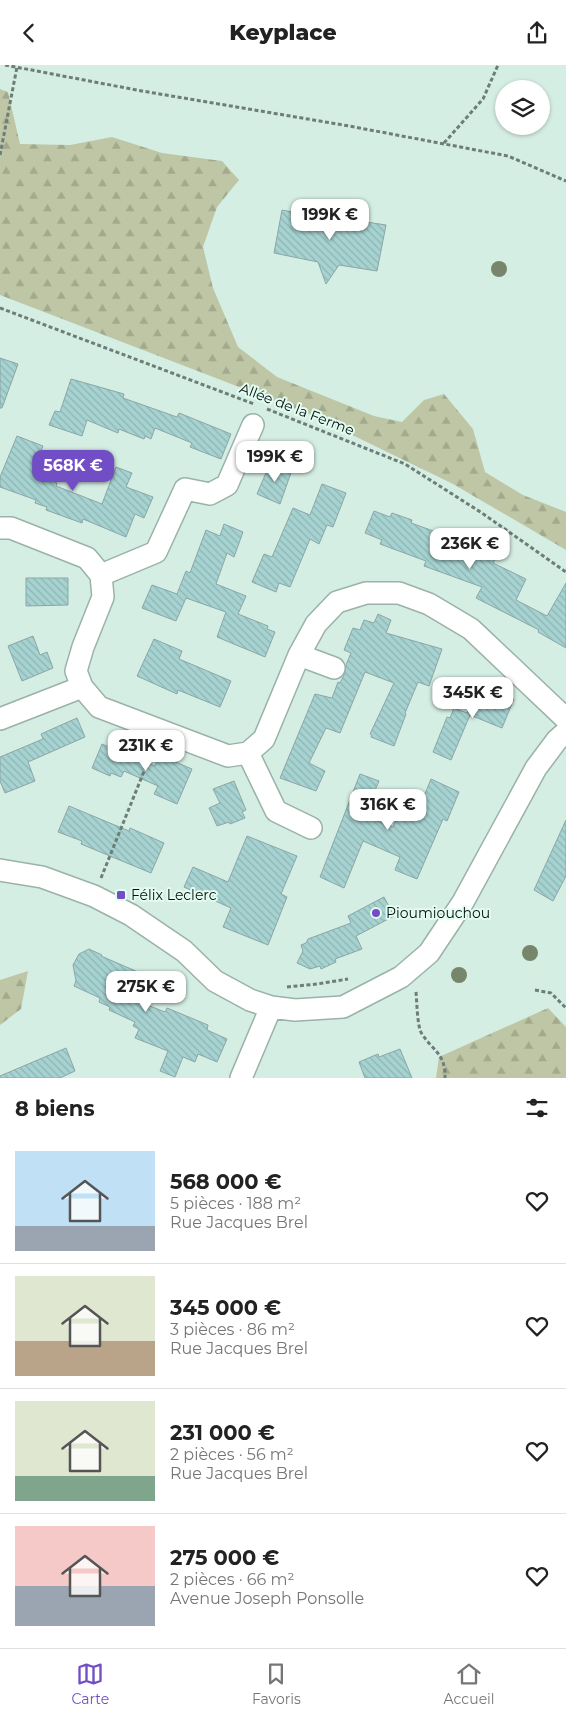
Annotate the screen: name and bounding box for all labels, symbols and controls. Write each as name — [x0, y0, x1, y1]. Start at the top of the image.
icon: back — [15, 19, 43, 47]
text: Keyplace — [229, 19, 337, 46]
icon: share — [523, 19, 551, 47]
map controls — [495, 80, 550, 135]
button: layers — [495, 80, 550, 135]
pin: 199K € — [289, 199, 371, 241]
text: 199K € — [302, 205, 358, 224]
street label: Allée de la Ferme — [237, 379, 357, 439]
pin: 199K € — [234, 441, 316, 483]
text: 199K € — [247, 447, 303, 466]
pin: 568K € — [32, 449, 114, 492]
text: 568K € — [43, 456, 103, 475]
pin: 236K € — [429, 527, 511, 570]
text: 236K € — [441, 534, 499, 553]
pin: 345K € — [432, 677, 514, 719]
text: 345K € — [443, 683, 503, 702]
pin: 231K € — [105, 729, 187, 772]
text: 231K € — [119, 736, 173, 755]
pin: 316K € — [347, 789, 429, 831]
text: 316K € — [360, 795, 416, 814]
place label: Félix Leclerc — [131, 886, 217, 904]
marker: Félix Leclerc — [115, 889, 127, 901]
place label: Pioumiouchou — [386, 904, 490, 922]
marker: Pioumiouchou — [370, 907, 382, 919]
pin: 275K € — [105, 971, 187, 1013]
text: 275K € — [117, 977, 175, 996]
icon: filters — [523, 1094, 551, 1122]
text: 8 biens — [15, 1096, 95, 1121]
text: 568 000 € — [170, 1169, 281, 1194]
icon: home — [55, 1171, 115, 1231]
icon: heart — [523, 1187, 551, 1215]
text: 5 pièces · 188 m² — [170, 1194, 301, 1213]
text: Rue Jacques Brel — [170, 1213, 308, 1232]
text: 345 000 € — [170, 1295, 281, 1320]
icon: home — [55, 1296, 115, 1356]
icon: heart — [523, 1312, 551, 1340]
text: 3 pièces · 86 m² — [170, 1320, 295, 1339]
text: Rue Jacques Brel — [170, 1339, 308, 1358]
text: 231 000 € — [170, 1420, 275, 1445]
icon: home — [55, 1421, 115, 1481]
icon: heart — [523, 1437, 551, 1465]
text: 2 pièces · 56 m² — [170, 1445, 294, 1464]
text: Rue Jacques Brel — [170, 1464, 308, 1483]
text: 275 000 € — [170, 1545, 279, 1570]
icon: home — [55, 1546, 115, 1606]
icon: heart — [523, 1562, 551, 1590]
text: 2 pièces · 66 m² — [170, 1570, 294, 1589]
text: Avenue Joseph Ponsolle — [170, 1589, 364, 1608]
tab: Carte — [71, 1660, 109, 1708]
tab: Favoris — [252, 1660, 301, 1708]
tab: Accueil — [444, 1660, 495, 1708]

